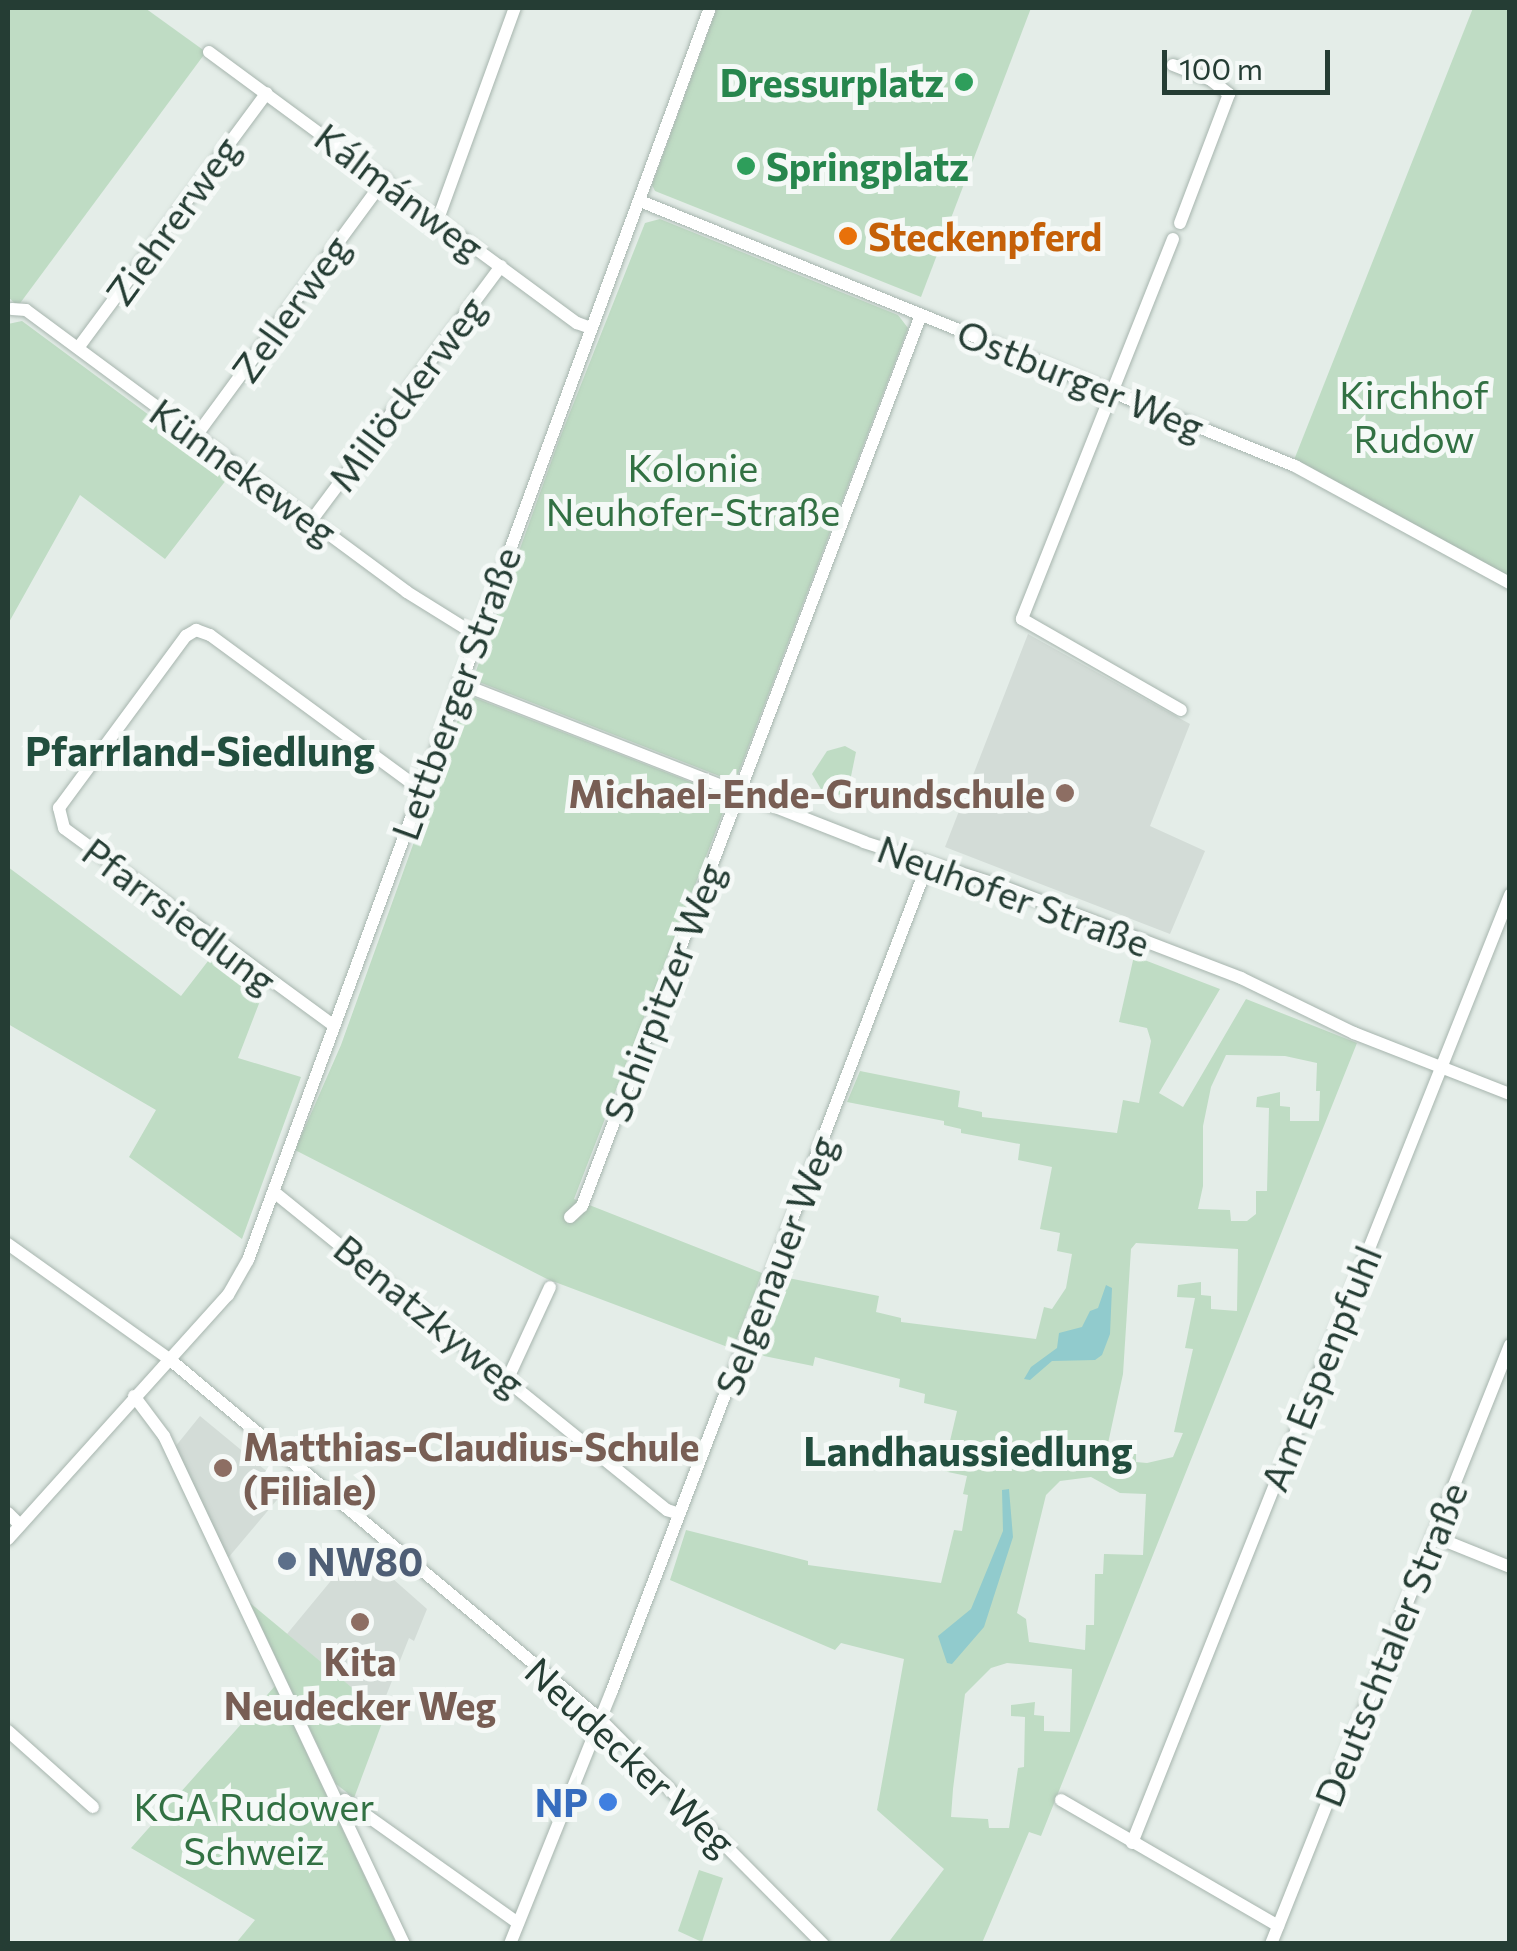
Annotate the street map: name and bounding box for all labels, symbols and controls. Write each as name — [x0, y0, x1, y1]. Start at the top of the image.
scale bar — [1167, 30, 1334, 92]
text: 100 m — [1179, 49, 1263, 86]
place label: Dressurplatz — [720, 59, 944, 105]
marker: Dressurplatz — [953, 71, 975, 93]
street label: Kálmánweg — [307, 113, 493, 269]
street label: Ziehrerweg — [96, 127, 248, 313]
place label: Springplatz — [766, 143, 969, 189]
marker: Springplatz — [735, 155, 757, 177]
place label: Steckenpferd — [868, 213, 1102, 259]
marker: Steckenpferd — [837, 225, 859, 247]
street label: Zellerweg — [221, 226, 359, 390]
street label: Millöckerweg — [318, 287, 494, 499]
street label: Ostburger Weg — [951, 309, 1211, 449]
park label: Kirchhof Rudow — [1339, 371, 1489, 460]
street label: Künnekeweg — [142, 388, 346, 554]
park label: Kolonie Neuhofer-Straße — [546, 444, 840, 534]
street label: Lettberger Straße — [381, 540, 529, 846]
district label: Pfarrland-Siedlung — [25, 726, 375, 774]
place label: Michael-Ende-Grundschule — [568, 770, 1045, 816]
marker: Michael-Ende-Grundschule — [1054, 782, 1076, 804]
street label: Neuhofer Straße — [872, 825, 1156, 965]
street label: Pfarrsiedlung — [74, 827, 286, 1003]
street label: Schirpitzer Weg — [593, 856, 733, 1128]
street label: Selgenauer Weg — [705, 1129, 845, 1401]
street label: Benatzkyweg — [326, 1224, 534, 1406]
street label: Am Espenpfuhl — [1250, 1239, 1390, 1497]
place label: Matthias-Claudius-Schule (Filiale) — [243, 1423, 700, 1512]
district label: Landhaussiedlung — [803, 1426, 1133, 1474]
marker: Matthias-Claudius-Schule (Filiale) — [212, 1457, 234, 1479]
street label: Deutschtaler Straße — [1304, 1475, 1476, 1813]
place label: NW80 — [307, 1538, 423, 1584]
marker: NW80 — [276, 1550, 298, 1572]
marker: Kita Neudecker Weg — [349, 1611, 371, 1633]
place label: Kita Neudecker Weg — [224, 1638, 496, 1728]
street label: Neudecker Weg — [517, 1647, 745, 1865]
place label: NP — [535, 1779, 588, 1825]
park label: KGA Rudower Schweiz — [134, 1783, 374, 1872]
marker: NP — [597, 1791, 619, 1813]

